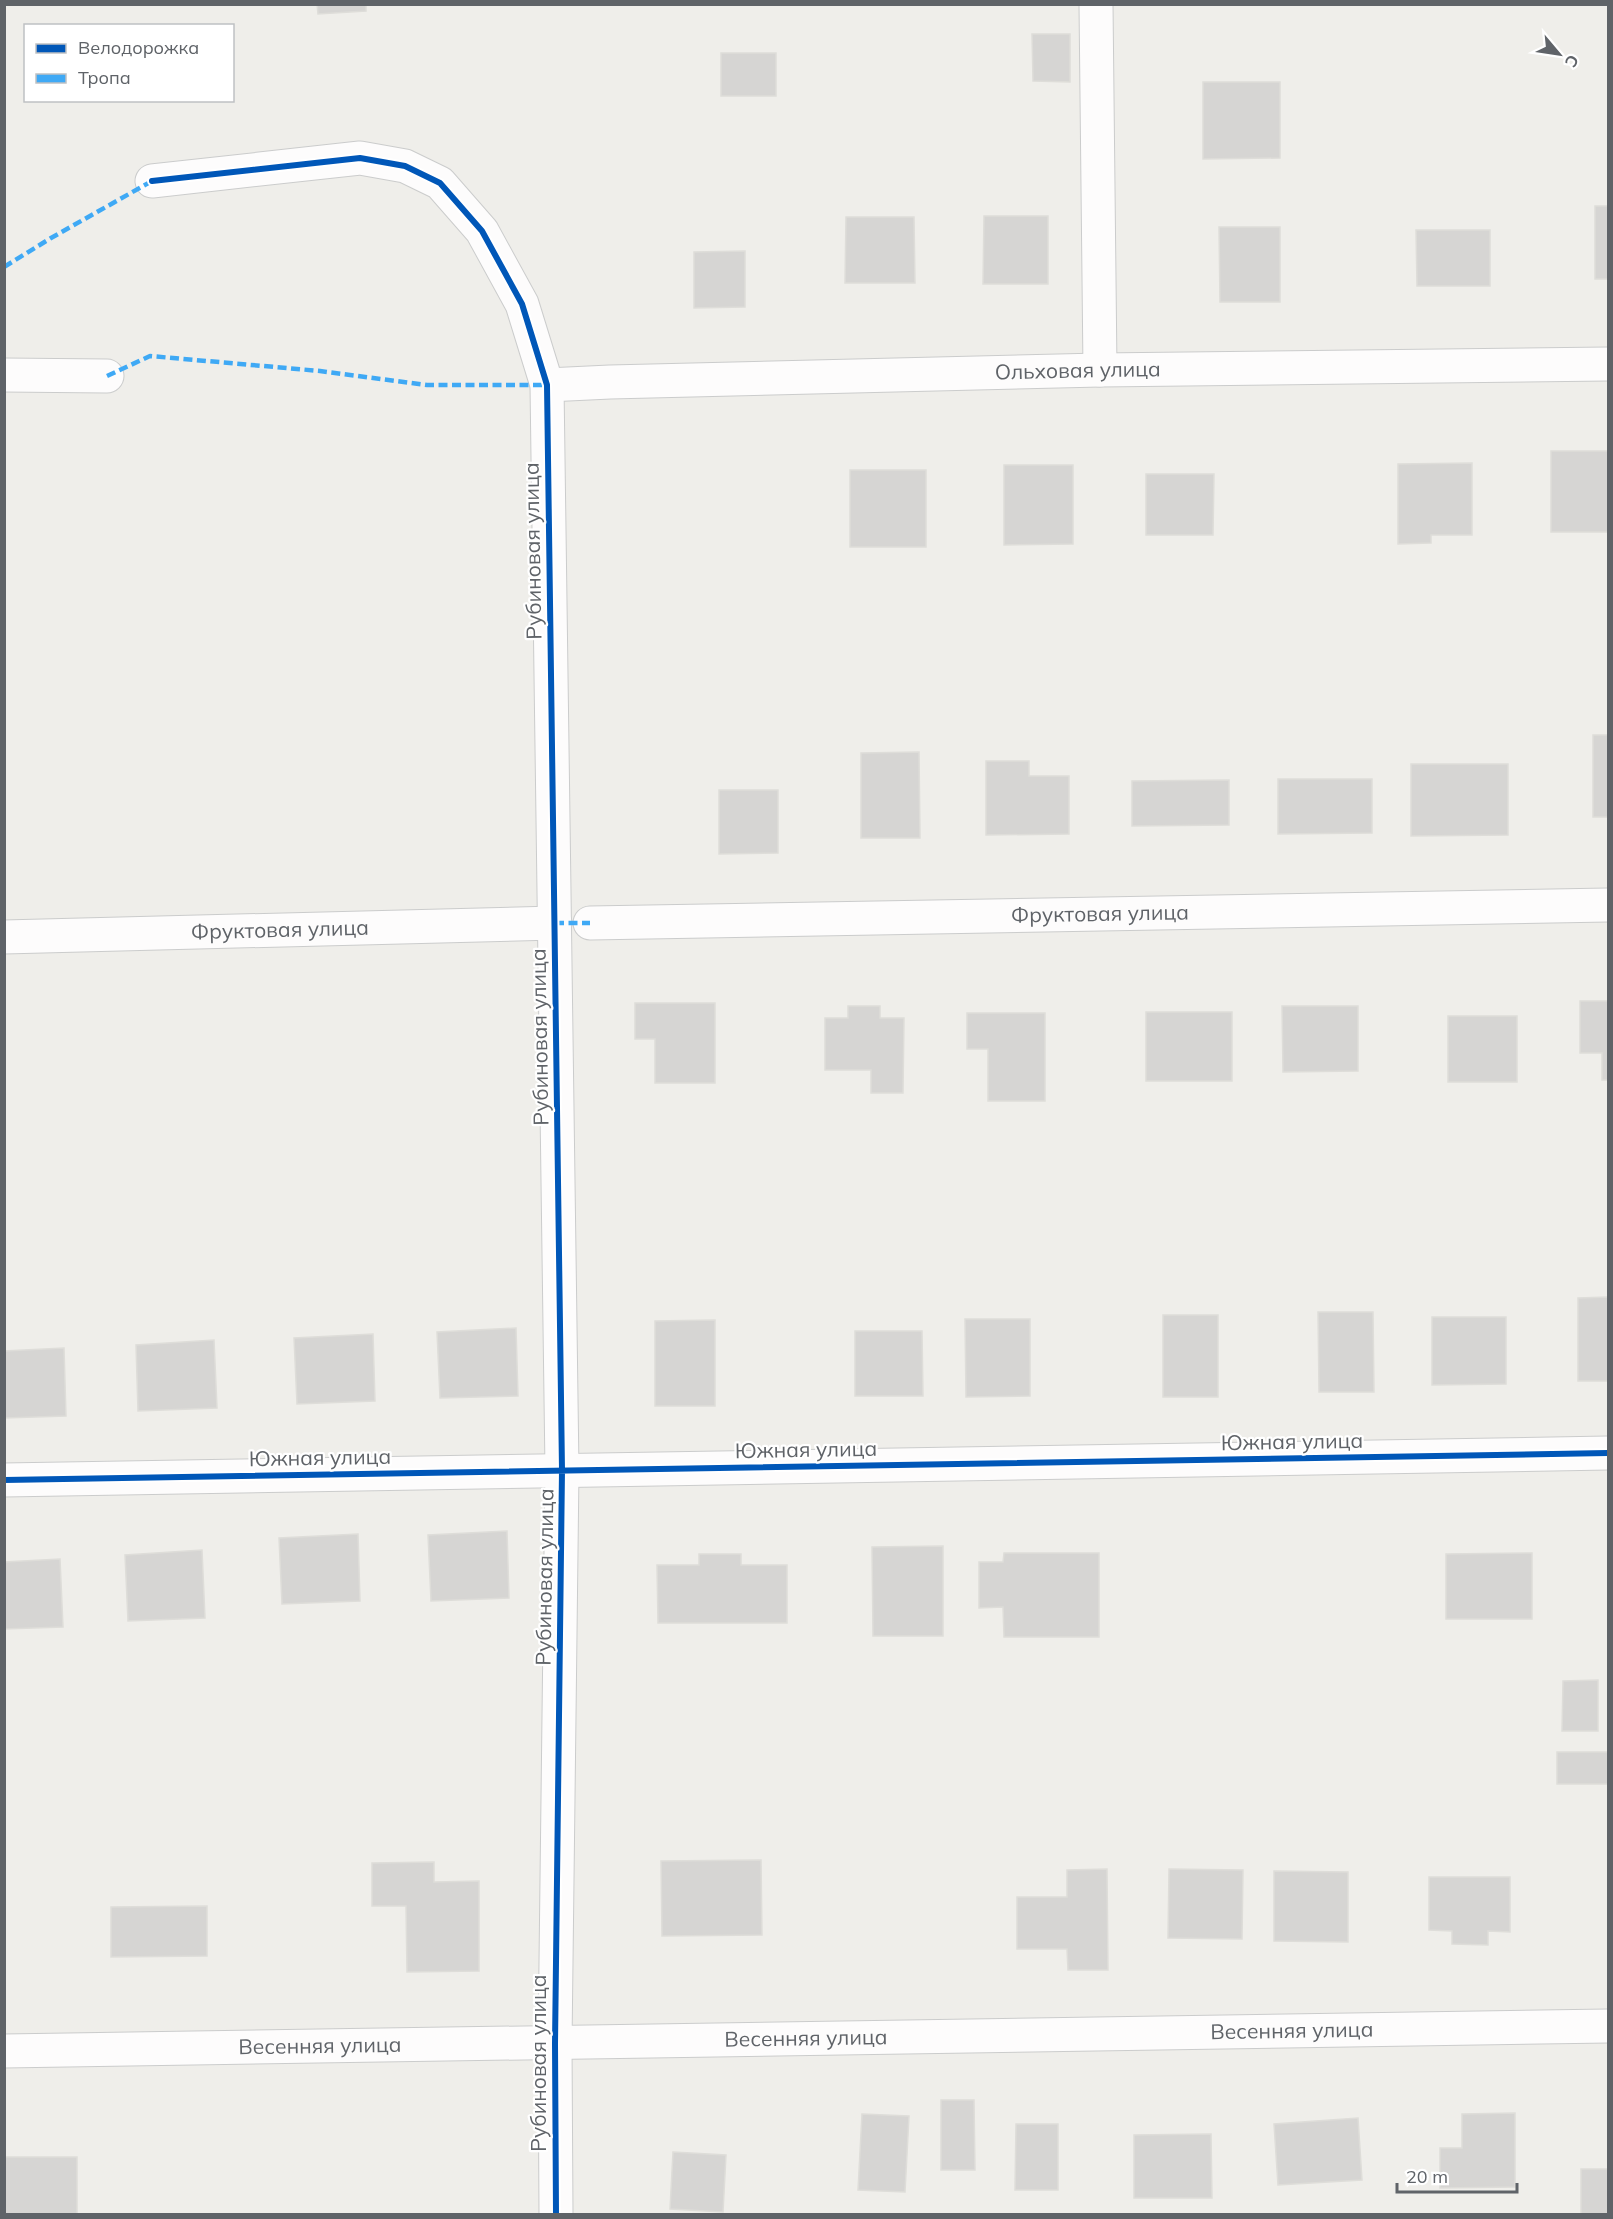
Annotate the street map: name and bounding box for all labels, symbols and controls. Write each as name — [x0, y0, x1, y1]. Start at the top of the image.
legend — [24, 24, 234, 102]
north arrow — [1529, 24, 1589, 84]
text: Велодорожка — [78, 36, 199, 59]
text: С — [1561, 52, 1584, 71]
text: Тропа — [78, 66, 131, 89]
street label: Ольховая улица — [994, 355, 1161, 385]
street label: Рубиновая улица — [517, 462, 547, 640]
street label: Фруктовая улица — [1011, 898, 1189, 928]
street label: Фруктовая улица — [191, 914, 369, 944]
street label: Рубиновая улица — [524, 948, 554, 1126]
street label: Южная улица — [1221, 1427, 1363, 1455]
street label: Южная улица — [735, 1435, 877, 1463]
street label: Южная улица — [249, 1443, 391, 1471]
street label: Рубиновая улица — [529, 1488, 559, 1666]
street label: Рубиновая улица — [525, 1974, 551, 2152]
street label: Весенняя улица — [1210, 2016, 1374, 2044]
street label: Весенняя улица — [724, 2023, 888, 2052]
street label: Весенняя улица — [238, 2031, 402, 2059]
scale bar — [1397, 2156, 1517, 2194]
text: 20 m — [1406, 2165, 1448, 2188]

